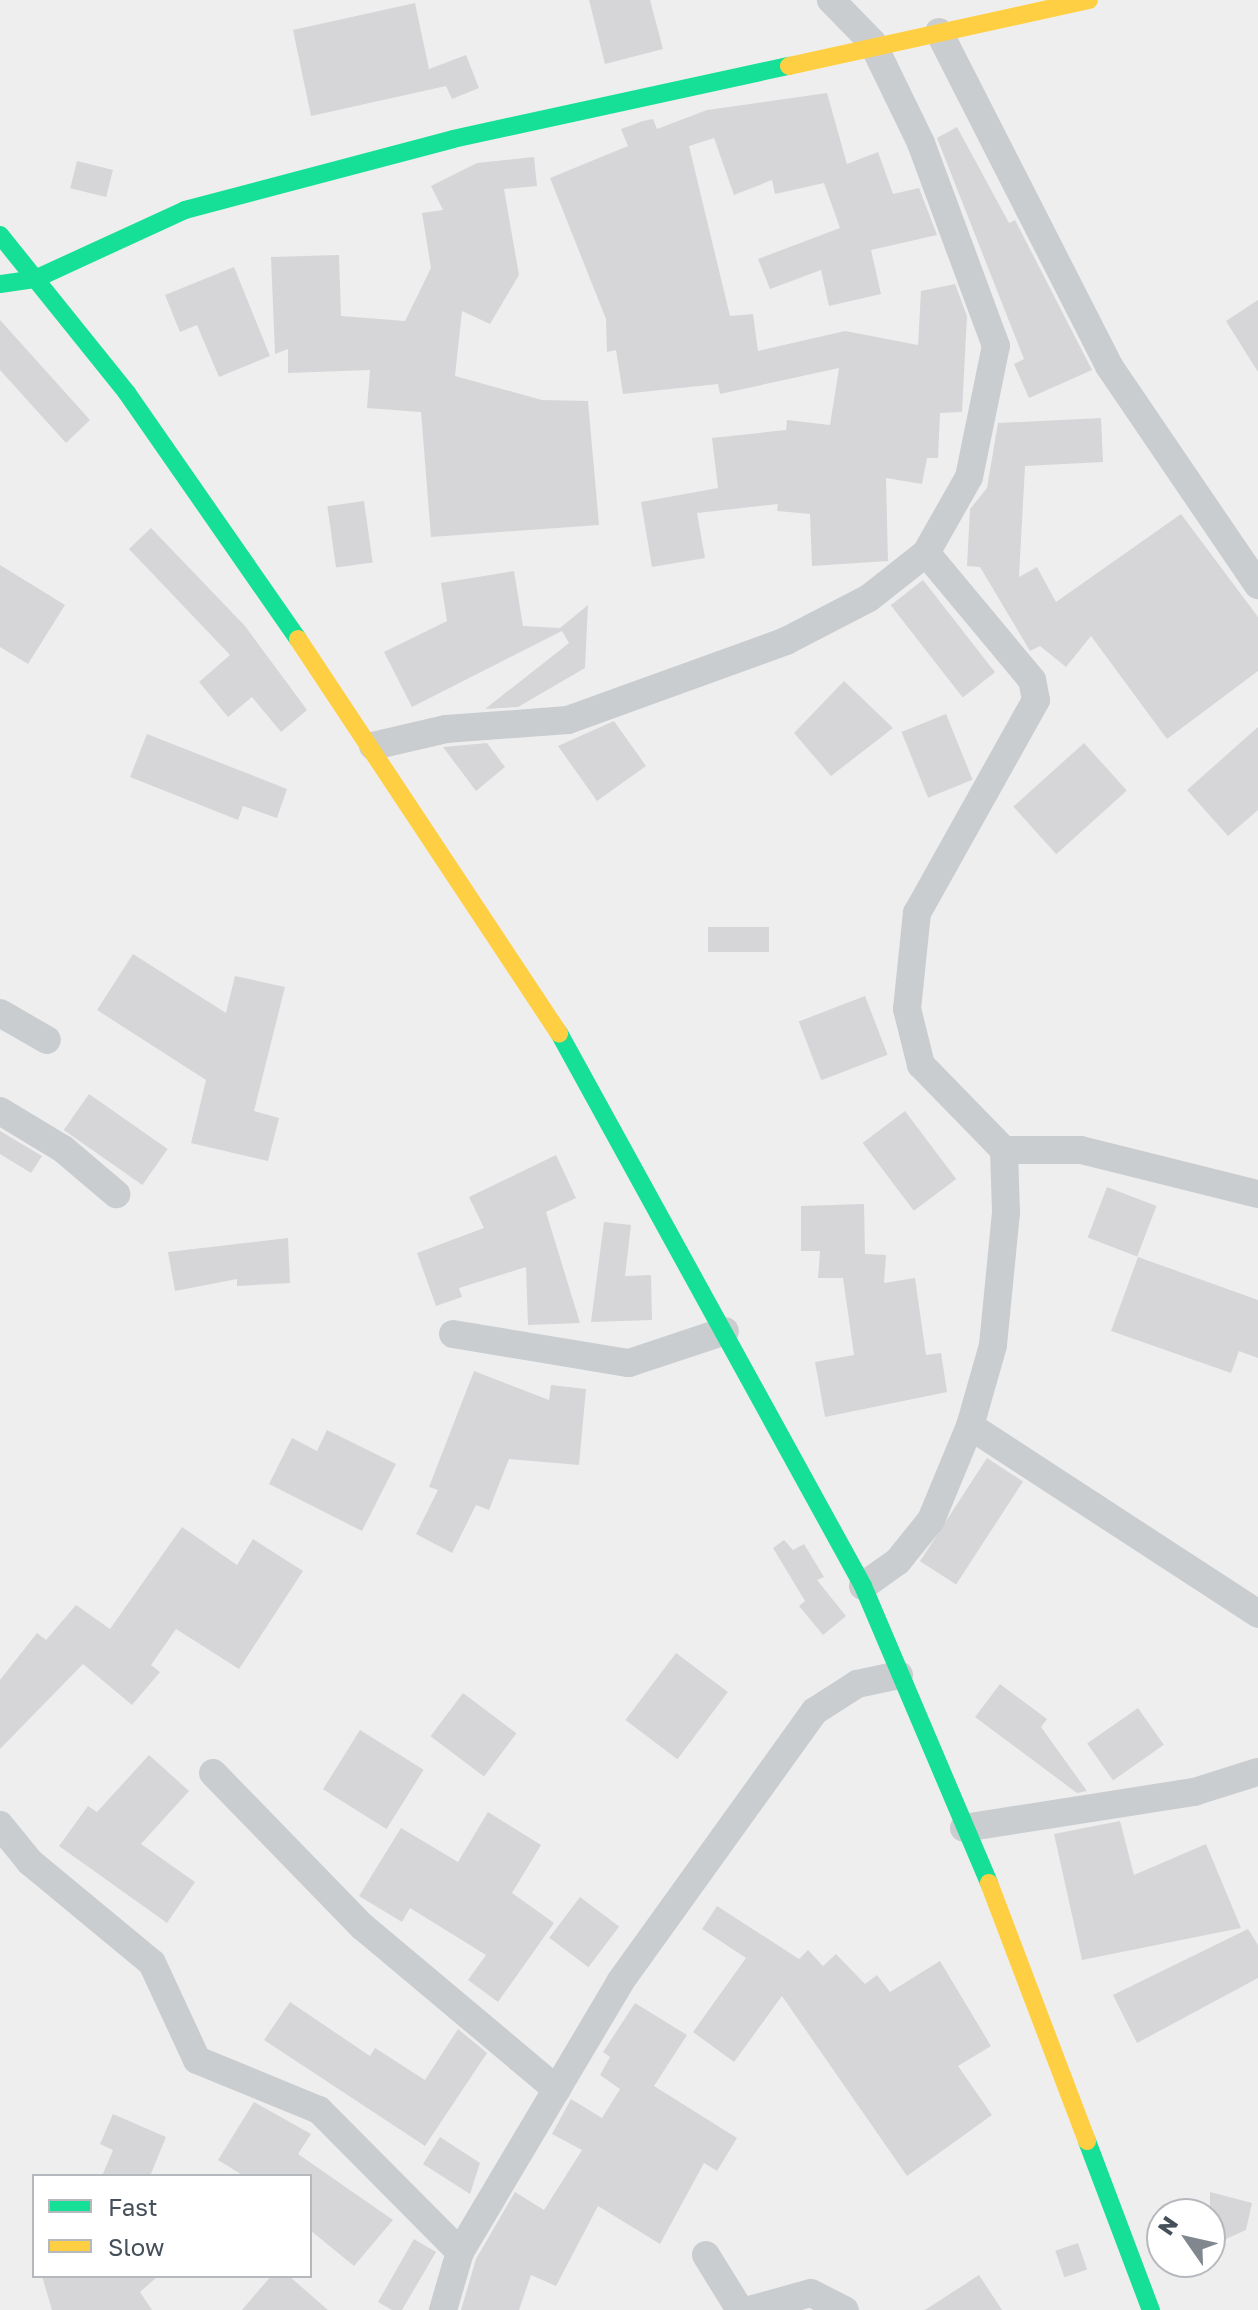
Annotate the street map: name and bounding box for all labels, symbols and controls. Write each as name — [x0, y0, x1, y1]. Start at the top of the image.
legend — [32, 2174, 312, 2278]
text: Fast — [108, 2192, 158, 2221]
north arrow — [1146, 2198, 1226, 2278]
text: N — [1151, 2211, 1183, 2240]
text: Slow — [108, 2232, 164, 2261]

